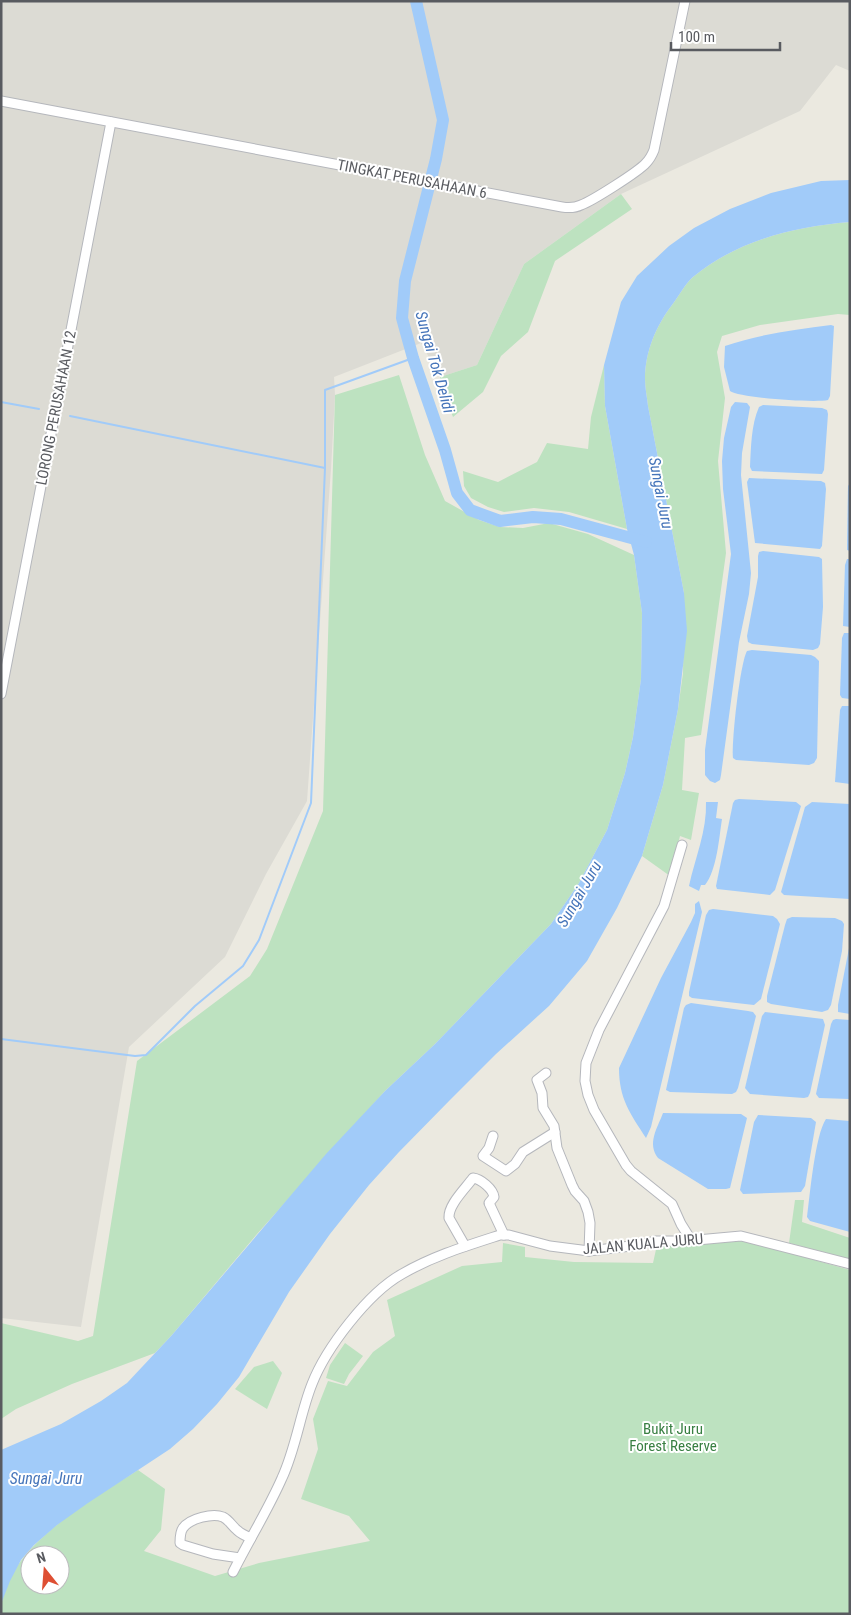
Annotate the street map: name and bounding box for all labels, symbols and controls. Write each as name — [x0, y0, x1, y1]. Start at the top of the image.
scale bar — [671, 20, 780, 52]
text: 100 m — [678, 28, 715, 46]
street label: TINGKAT PERUSAHAAN 6 — [336, 156, 488, 202]
water label: Sungai Tok Delidi — [411, 309, 459, 416]
street label: LORONG PERUSAHAAN 12 — [32, 329, 80, 487]
water label: Sungai Juru — [645, 456, 677, 531]
water label: Sungai Juru — [553, 857, 606, 930]
street label: JALAN KUALA JURU — [582, 1230, 704, 1258]
park label: Bukit Juru Forest Reserve — [629, 1420, 717, 1455]
water label: Sungai Juru — [10, 1469, 83, 1488]
north arrow — [20, 1545, 70, 1595]
text: N — [35, 1549, 48, 1566]

